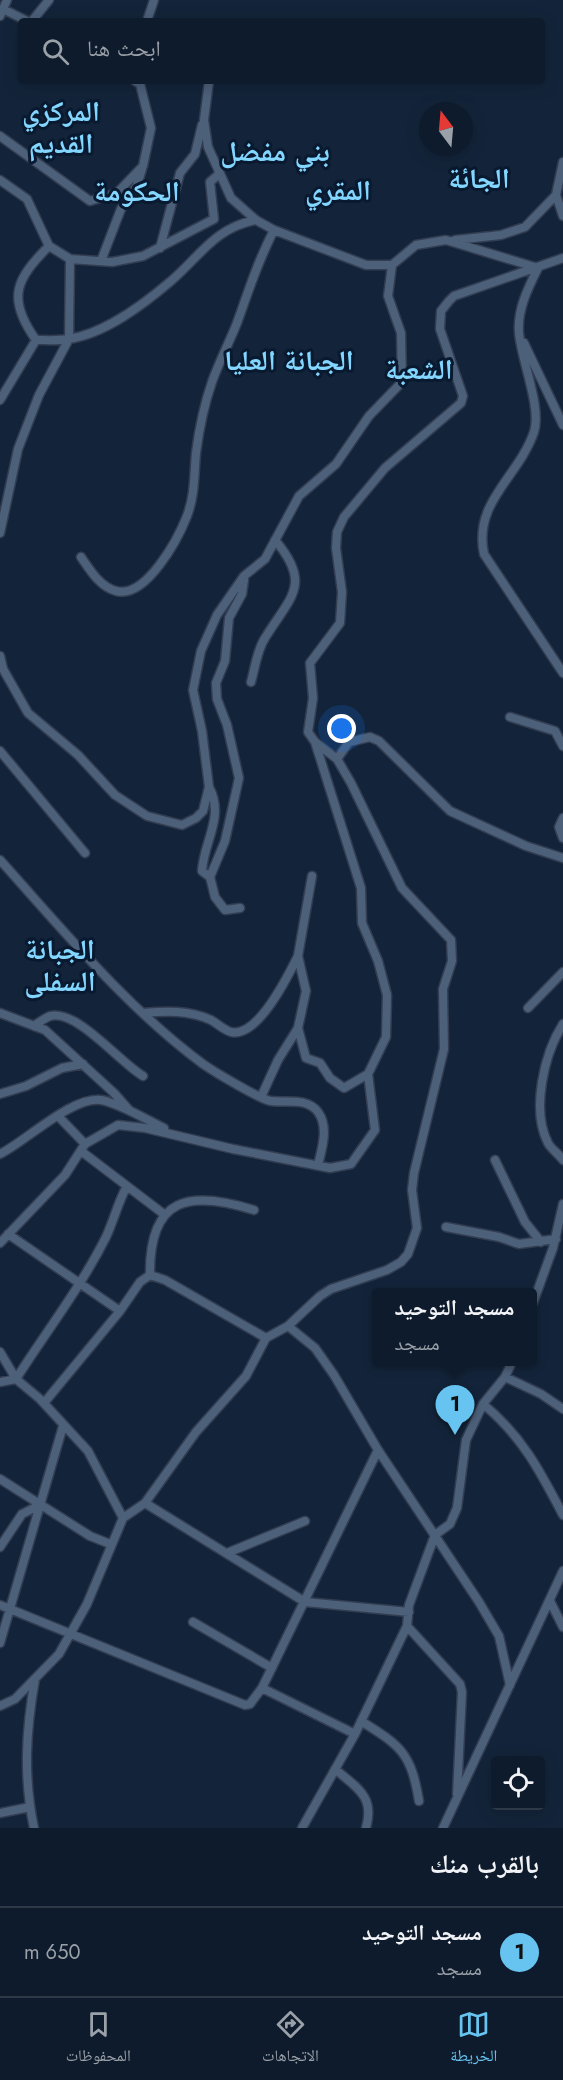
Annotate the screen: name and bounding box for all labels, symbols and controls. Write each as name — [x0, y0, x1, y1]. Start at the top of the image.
search box — [18, 18, 545, 84]
text: ابحث هنا — [87, 32, 161, 64]
icon: search — [39, 35, 72, 68]
district label: المركزي القديم — [22, 91, 100, 164]
north arrow — [419, 102, 473, 156]
district label: بني مفضل — [220, 131, 330, 173]
district label: الجائة — [448, 158, 510, 199]
district label: المقري — [305, 170, 371, 212]
district label: الحكومة — [94, 171, 180, 212]
district label: الجبانة العليا — [224, 340, 354, 381]
district label: الشعبة — [385, 349, 453, 390]
your location — [327, 714, 356, 743]
district label: الجبانة السفلى — [24, 929, 96, 1002]
popup — [372, 1288, 537, 1366]
text: مسجد التوحيد — [394, 1291, 515, 1323]
text: مسجد — [394, 1329, 440, 1358]
pin: 1 — [436, 1386, 474, 1435]
map controls — [491, 1756, 545, 1810]
button: locate — [491, 1756, 545, 1810]
text: بالقرب منك — [430, 1845, 539, 1883]
text: مسجد التوحيد — [362, 1916, 482, 1948]
text: 650 m — [24, 1938, 80, 1967]
text: 1 — [514, 1938, 525, 1967]
text: مسجد — [437, 1954, 482, 1983]
tab: المحفوظات — [66, 2008, 131, 2071]
tab: الاتجاهات — [262, 2008, 319, 2071]
tab: الخريطة — [450, 2008, 497, 2071]

